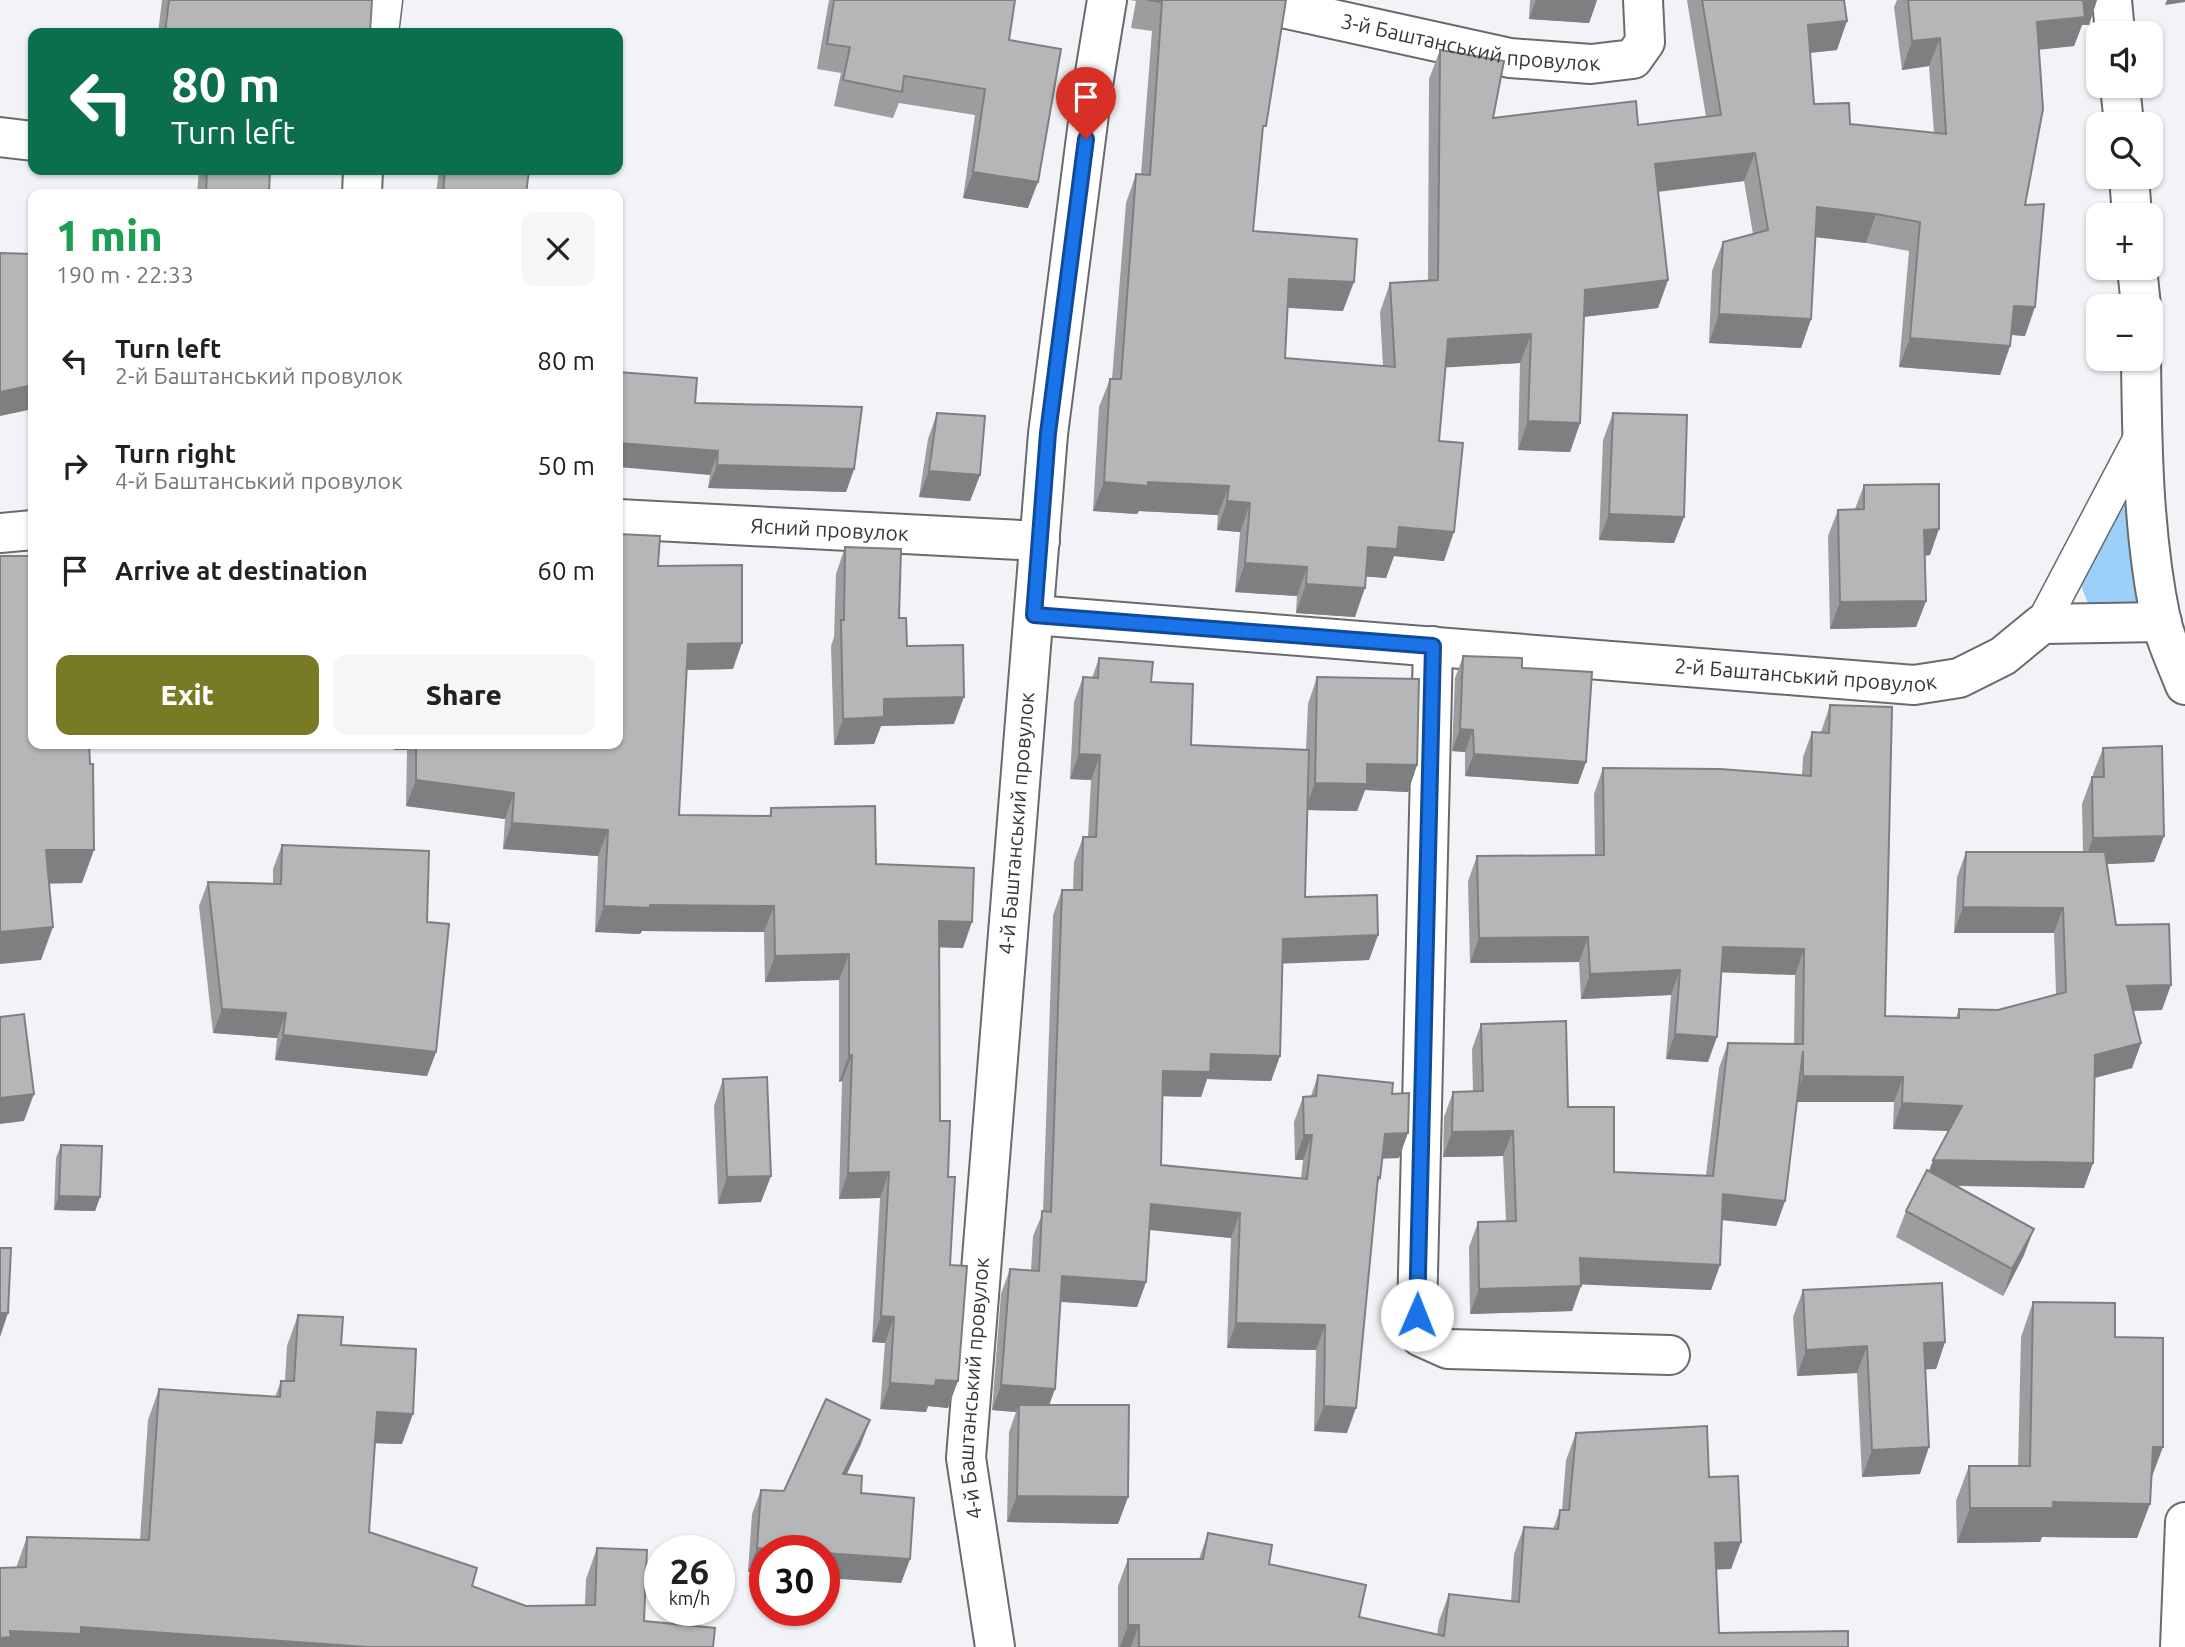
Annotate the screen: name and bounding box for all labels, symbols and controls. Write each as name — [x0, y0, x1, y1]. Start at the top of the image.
street label: 3-й Баштанський провулок — [1339, 8, 1601, 75]
map controls — [2086, 21, 2163, 371]
button: sound — [2086, 21, 2163, 98]
icon: left — [56, 56, 147, 147]
text: 80 m — [171, 56, 280, 111]
pin — [1056, 67, 1116, 139]
icon: arrive — [1067, 78, 1105, 116]
button: search — [2086, 112, 2163, 189]
text: Turn left — [171, 114, 295, 150]
button: + — [2086, 203, 2163, 280]
text: 1 min — [56, 212, 163, 259]
button: close — [521, 212, 595, 286]
text: 190 m · 22:33 — [56, 262, 194, 287]
button: − — [2086, 294, 2163, 371]
text: Turn left — [115, 334, 221, 363]
icon: left — [56, 342, 94, 380]
text: 80 m — [537, 346, 595, 375]
text: 2-й Баштанський провулок — [115, 363, 403, 388]
text: Turn right — [115, 439, 236, 468]
icon: right — [56, 447, 94, 485]
text: 50 m — [537, 451, 595, 480]
text: 4-й Баштанський провулок — [115, 468, 403, 493]
street label: Ясний провулок — [750, 513, 910, 545]
icon: arrive — [56, 552, 94, 590]
text: Arrive at destination — [115, 556, 368, 585]
text: 60 m — [537, 556, 595, 585]
street label: 2-й Баштанський провулок — [1674, 653, 1938, 696]
button: Exit — [56, 655, 319, 735]
button: Share — [333, 655, 595, 735]
street label: 4-й Баштанський провулок — [993, 691, 1038, 955]
street label: 4-й Баштанський провулок — [953, 1256, 993, 1521]
position arrow — [1380, 1278, 1454, 1352]
speed limit sign: 30 — [749, 1535, 840, 1626]
text: 26 — [670, 1551, 709, 1591]
text: km/h — [669, 1588, 710, 1608]

